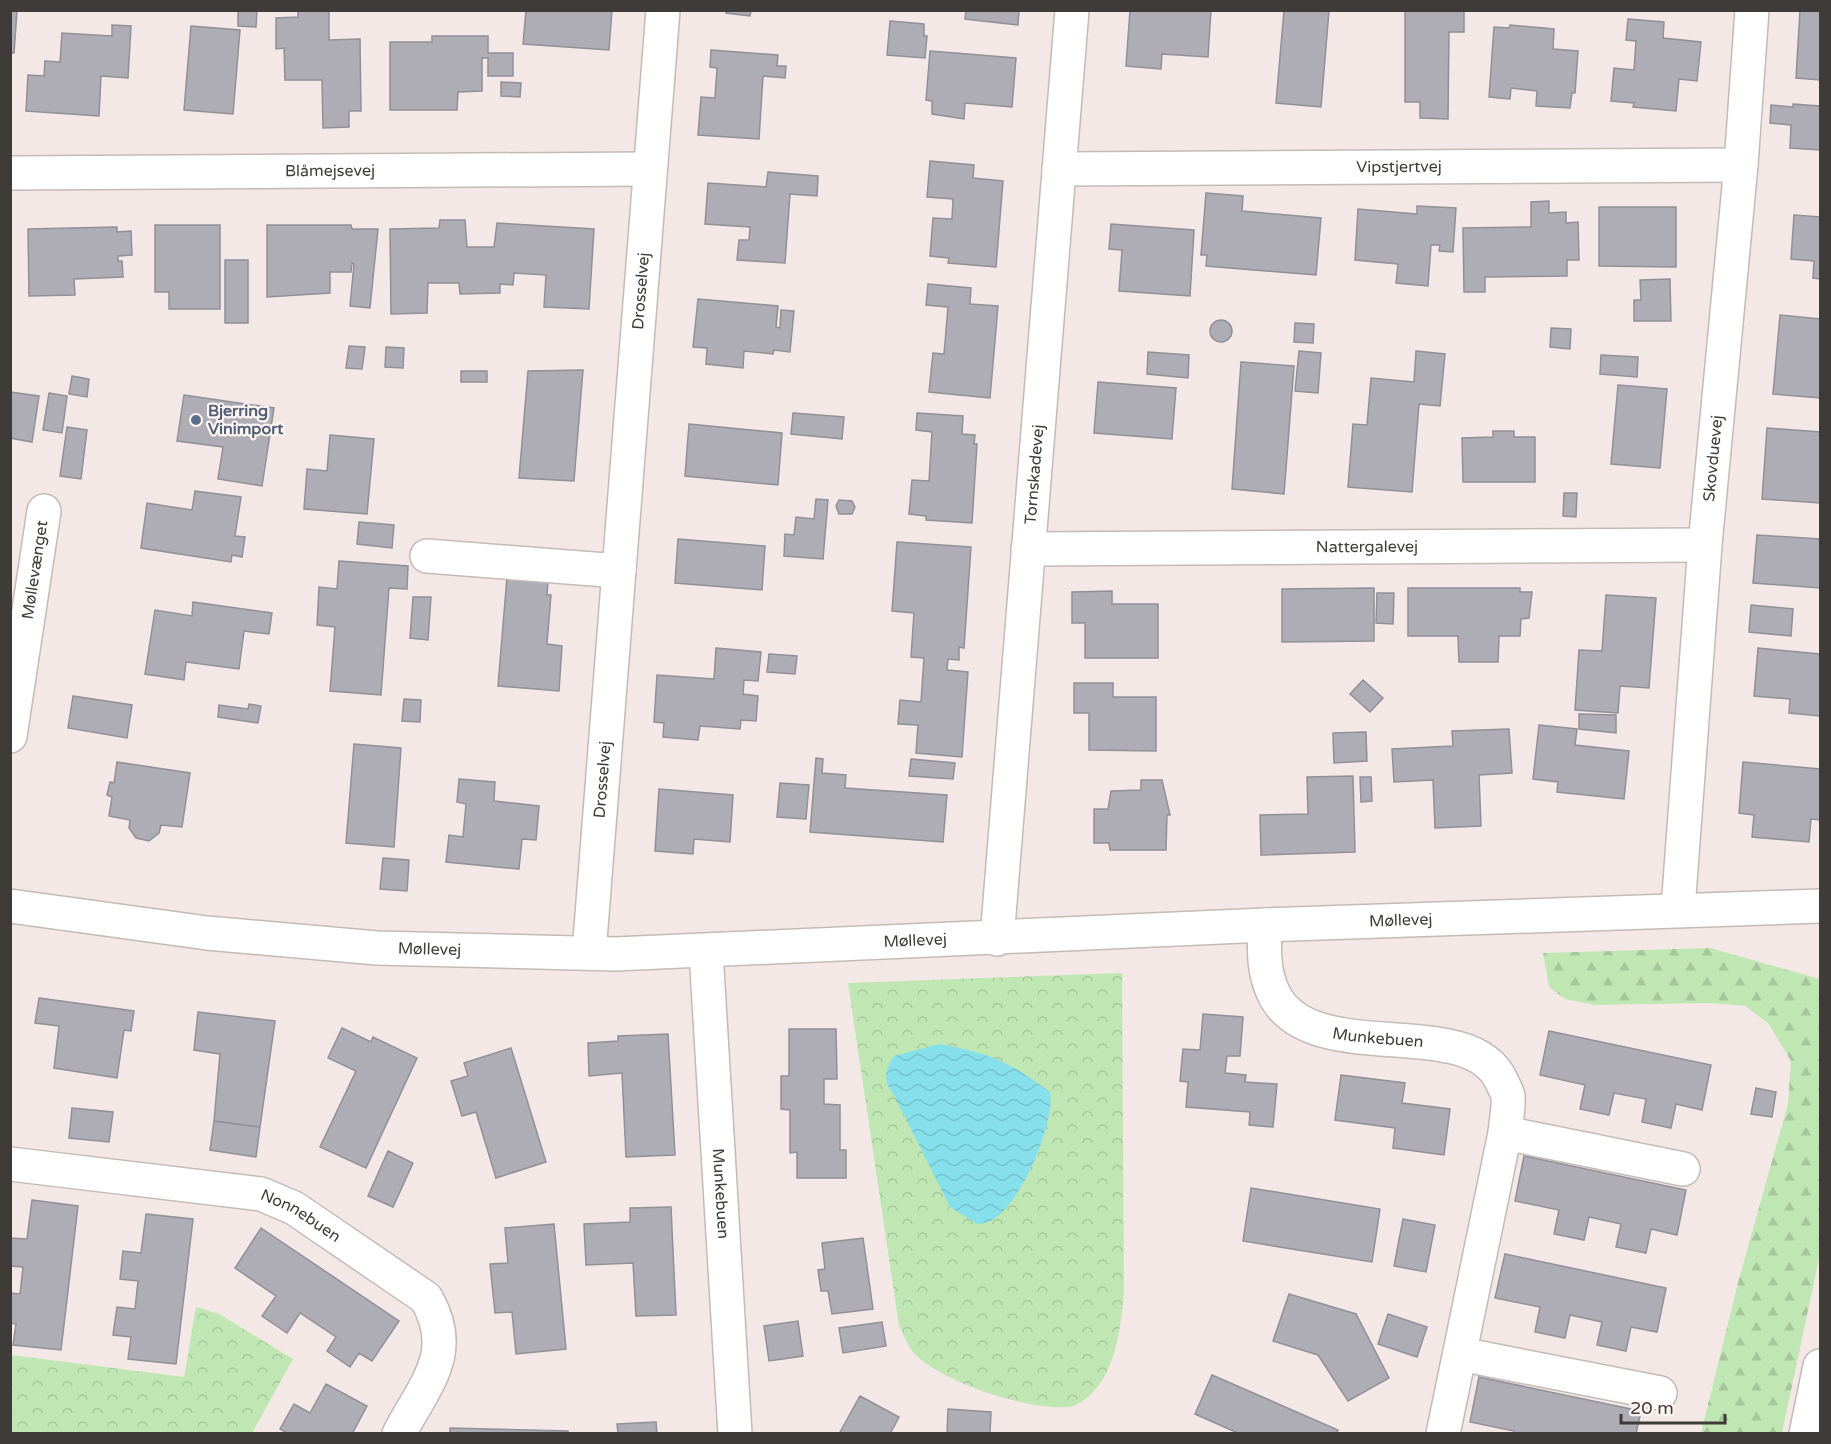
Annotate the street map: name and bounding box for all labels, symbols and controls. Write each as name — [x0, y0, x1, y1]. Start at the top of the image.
street label: Vipstjertvej — [1356, 157, 1442, 177]
street label: Blåmejsevej — [285, 161, 375, 181]
street label: Drosselvej — [628, 252, 654, 330]
place label: Bjerring Vinimport — [208, 401, 284, 439]
marker: Bjerring Vinimport — [189, 413, 203, 427]
street label: Skovduevej — [1699, 414, 1727, 502]
street label: Tornskadevej — [1020, 424, 1048, 525]
street label: Møllevænget — [18, 519, 52, 621]
street label: Nattergalevej — [1316, 537, 1418, 557]
street label: Drosselvej — [590, 740, 616, 819]
street label: Møllevej — [1369, 909, 1433, 931]
street label: Møllevej — [883, 929, 947, 952]
street label: Møllevej — [398, 939, 461, 960]
street label: Munkebuen — [1331, 1023, 1424, 1052]
street label: Munkebuen — [708, 1148, 733, 1240]
street label: Nonnebuen — [257, 1185, 344, 1247]
scale bar — [1621, 1387, 1724, 1425]
text: 20 m — [1630, 1397, 1674, 1419]

